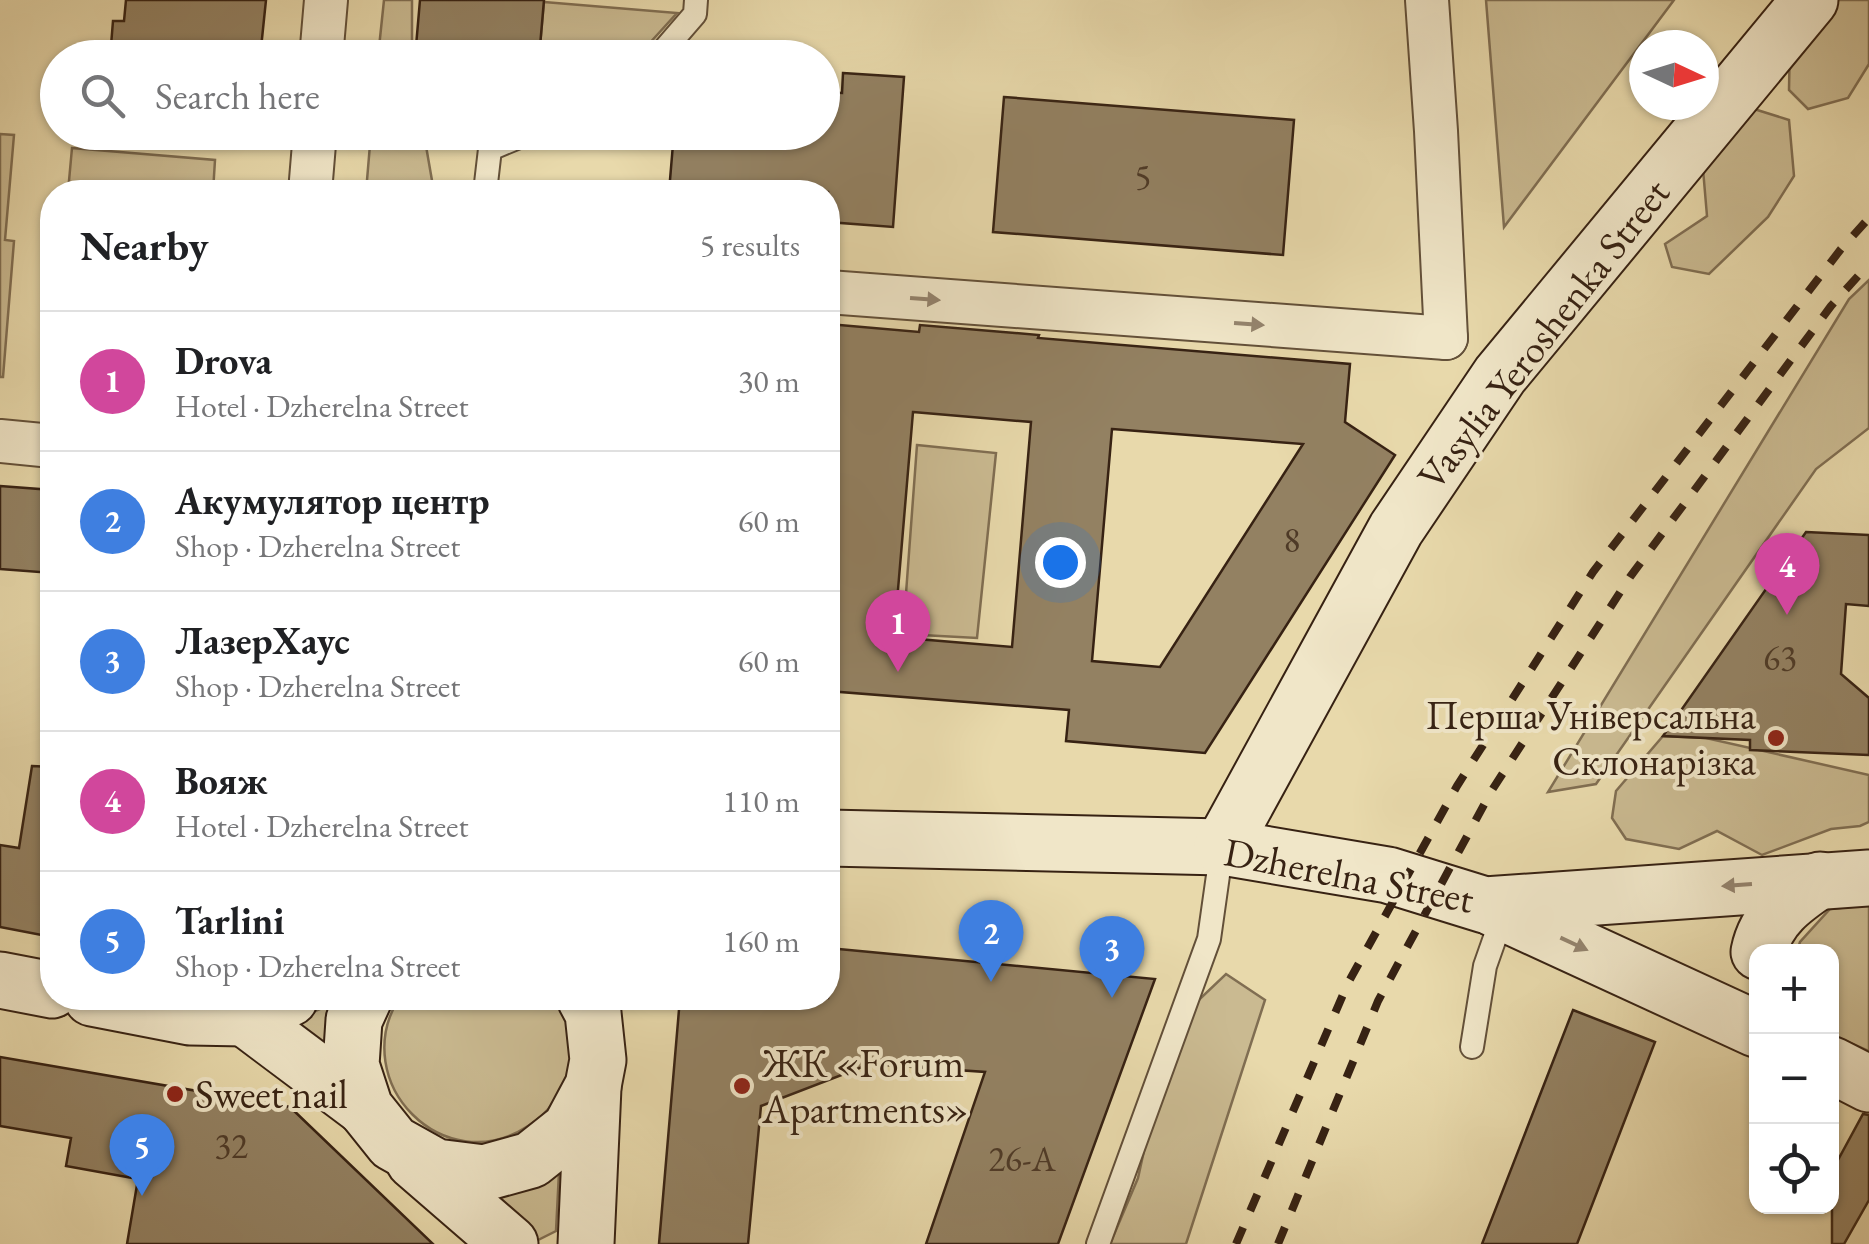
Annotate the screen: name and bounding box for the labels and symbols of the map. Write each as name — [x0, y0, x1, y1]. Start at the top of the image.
north arrow — [1629, 30, 1719, 120]
house number: 5 — [1135, 154, 1151, 199]
street label: Vasylia Yeroshenka Street — [1405, 168, 1681, 500]
one-way arrow — [909, 292, 941, 308]
one-way arrow — [1233, 316, 1265, 332]
house number: 8 — [1284, 517, 1300, 562]
pin: 4 — [1754, 532, 1820, 615]
your location — [1035, 537, 1086, 588]
pin: 1 — [866, 590, 930, 672]
house number: 63 — [1763, 635, 1797, 680]
place label: Перша Універсальна Склонарізка — [1426, 689, 1756, 787]
marker: Перша Універсальна Склонарізка — [1765, 727, 1787, 749]
street label: Dzherelna Street — [1220, 825, 1479, 925]
one-way arrow — [1720, 878, 1752, 894]
pin: 2 — [958, 900, 1024, 982]
pin: 3 — [1080, 916, 1144, 998]
one-way arrow — [1560, 936, 1589, 953]
place label: ЖК «Forum Apartments» — [761, 1037, 969, 1135]
place label: Sweet nail — [195, 1068, 348, 1120]
marker: ЖК «Forum Apartments» — [731, 1075, 753, 1097]
marker: Sweet nail — [164, 1083, 186, 1105]
pin: 5 — [110, 1114, 174, 1196]
house number: 32 — [214, 1123, 248, 1168]
house number: 26-А — [988, 1136, 1056, 1181]

